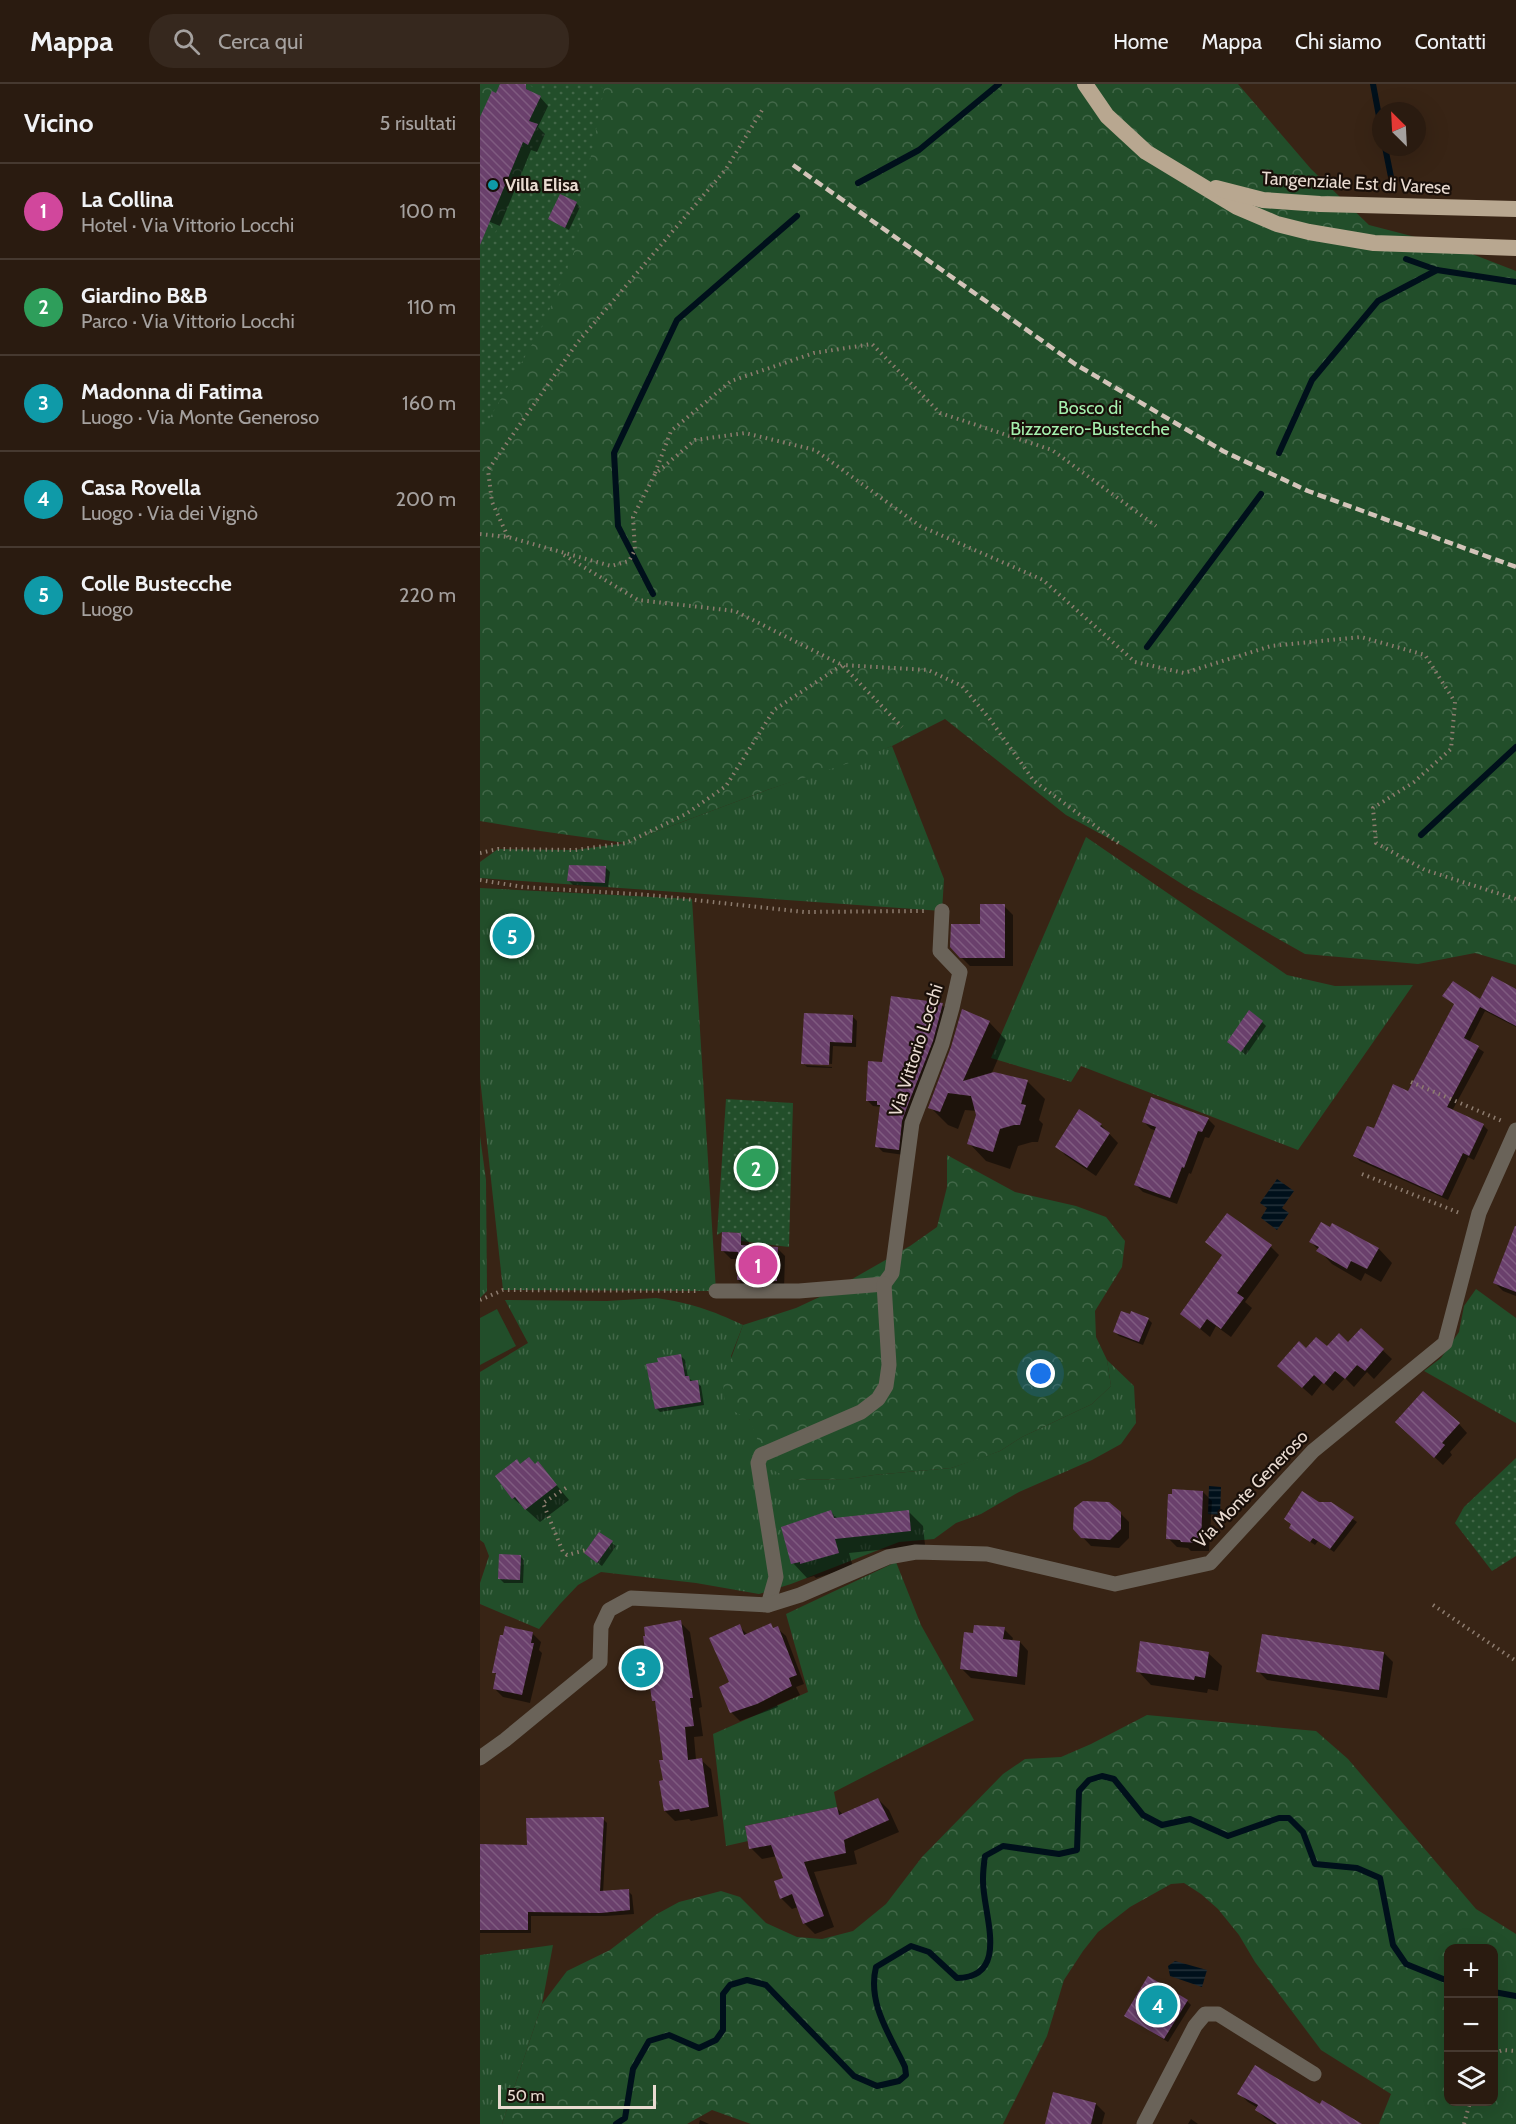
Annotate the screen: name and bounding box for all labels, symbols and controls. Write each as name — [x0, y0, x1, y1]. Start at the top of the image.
search box — [149, 14, 569, 68]
text: Mappa — [30, 24, 113, 58]
icon: search — [170, 25, 203, 58]
text: Cerca qui — [218, 28, 303, 55]
text: Home — [1113, 29, 1168, 54]
text: Mappa — [1201, 29, 1262, 54]
text: Chi siamo — [1295, 29, 1382, 54]
text: Contatti — [1415, 29, 1486, 54]
north arrow — [1372, 102, 1426, 156]
text: Vicino — [24, 107, 93, 139]
text: 5 risultati — [380, 111, 456, 135]
street label: Tangenziale Est di Varese — [1261, 167, 1451, 199]
place label: Villa Elisa — [505, 174, 579, 196]
marker: Villa Elisa — [486, 178, 500, 192]
text: La Collina — [81, 186, 174, 213]
text: 1 — [40, 199, 47, 223]
text: 100 m — [400, 199, 456, 223]
text: Hotel · Via Vittorio Locchi — [81, 213, 294, 237]
text: Giardino B&B — [81, 282, 208, 309]
text: 2 — [38, 295, 49, 319]
text: 110 m — [407, 295, 456, 319]
text: Parco · Via Vittorio Locchi — [81, 309, 295, 333]
text: Madonna di Fatima — [81, 378, 263, 405]
text: 3 — [38, 391, 49, 415]
text: 160 m — [402, 391, 456, 415]
park label: Bosco di Bizzozero-Bustecche — [1010, 397, 1170, 440]
text: Luogo · Via Monte Generoso — [81, 405, 319, 429]
text: Casa Rovella — [81, 474, 201, 501]
text: 4 — [37, 487, 50, 511]
text: 200 m — [396, 487, 456, 511]
text: Luogo · Via dei Vignò — [81, 501, 258, 525]
text: Colle Bustecche — [81, 570, 232, 597]
text: 5 — [38, 583, 49, 607]
text: 220 m — [399, 583, 456, 607]
text: Luogo — [81, 597, 133, 621]
pin: 5 — [492, 914, 531, 958]
street label: Via Vittorio Locchi — [884, 981, 948, 1119]
pin: 2 — [736, 1146, 776, 1190]
pin: 1 — [738, 1242, 778, 1288]
your location — [1026, 1359, 1055, 1388]
street label: Via Monte Generoso — [1189, 1426, 1313, 1552]
pin: 3 — [622, 1646, 660, 1690]
map controls — [1444, 1944, 1498, 2106]
button: + — [1444, 1944, 1498, 1998]
pin: 4 — [1138, 1982, 1178, 2028]
button: − — [1444, 1998, 1498, 2052]
button: layers — [1444, 2052, 1498, 2106]
scale bar — [498, 2082, 656, 2110]
text: 50 m — [507, 2086, 544, 2105]

